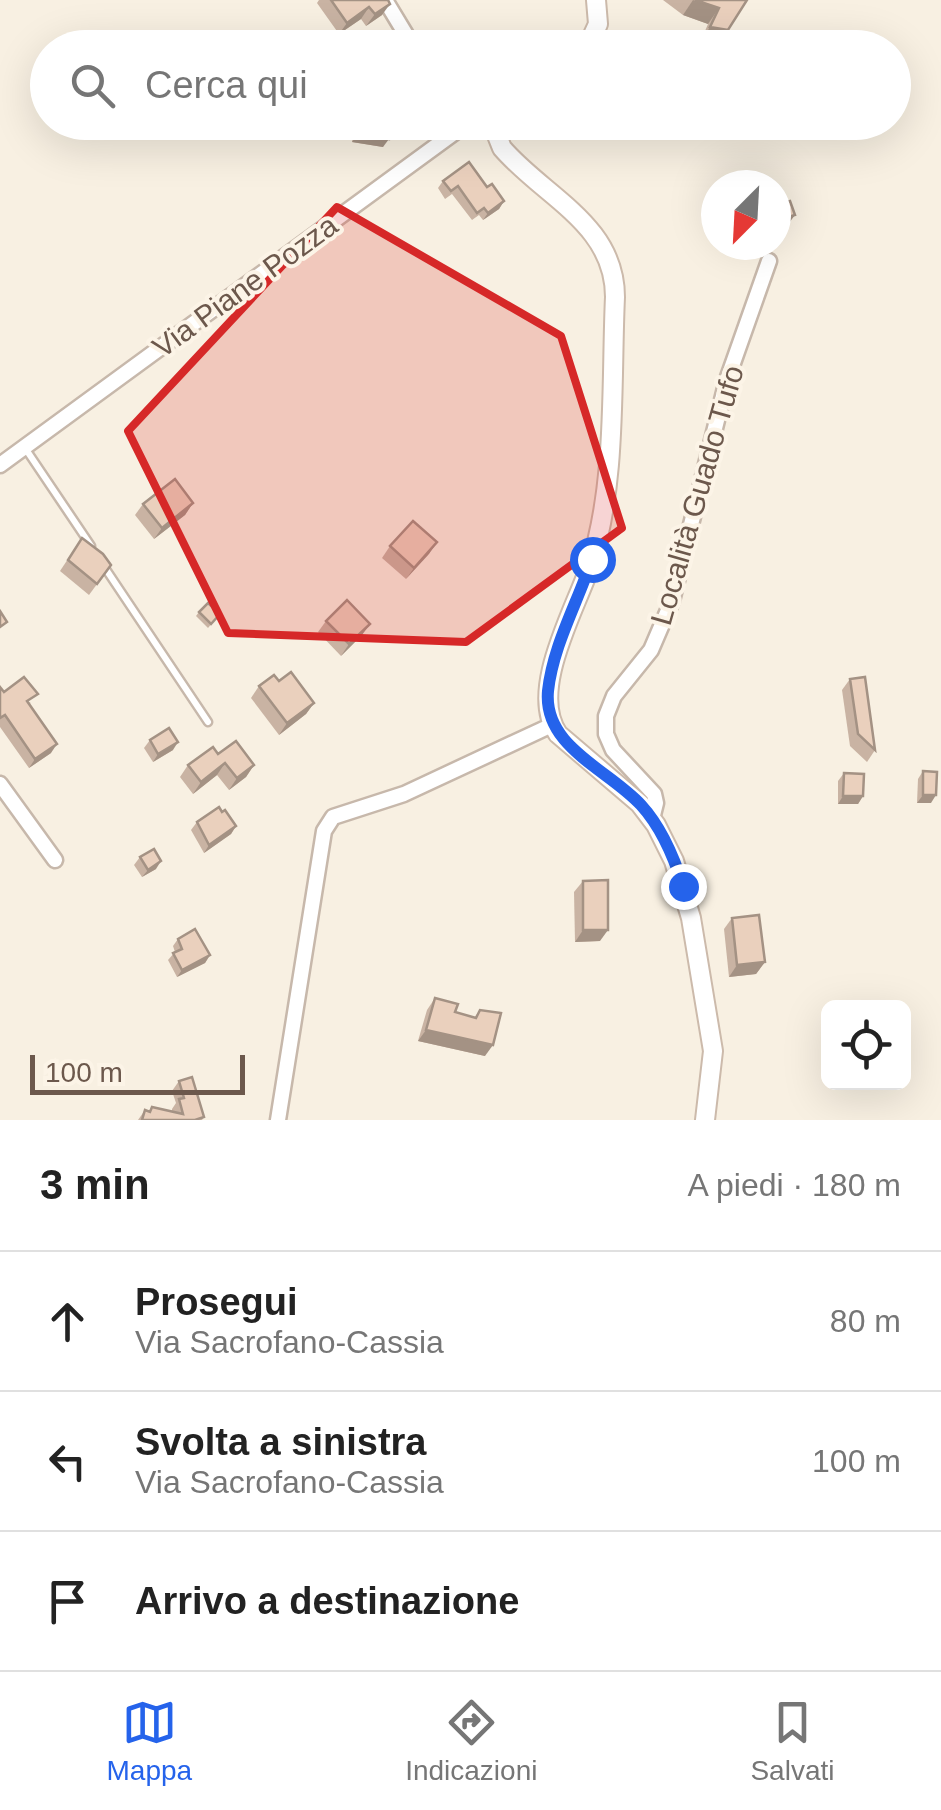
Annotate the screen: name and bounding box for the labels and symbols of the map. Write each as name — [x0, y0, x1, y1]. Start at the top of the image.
north arrow — [701, 170, 791, 260]
street label: Via Piane Pozza — [146, 208, 344, 364]
street label: Località Guado Tufo — [644, 361, 750, 629]
route start — [570, 537, 616, 583]
route end — [661, 864, 707, 910]
scale bar — [30, 1050, 245, 1094]

